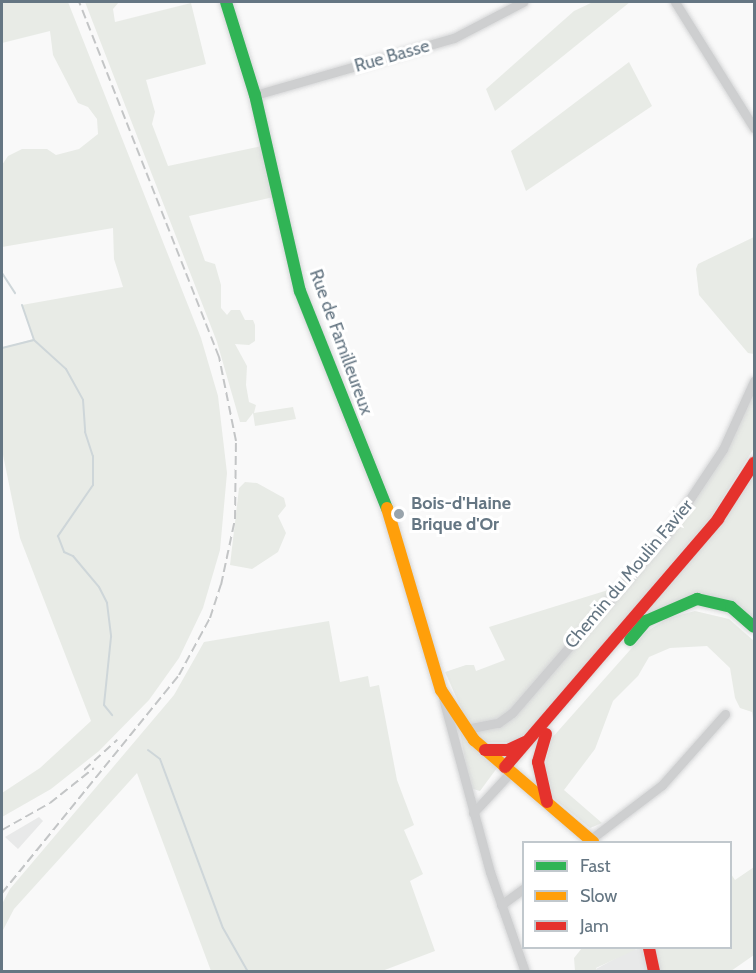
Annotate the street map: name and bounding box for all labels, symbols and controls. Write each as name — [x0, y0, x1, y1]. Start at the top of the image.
street label: Rue Basse — [352, 35, 432, 77]
street label: Rue de Familleureux — [305, 266, 377, 418]
place label: Bois-d'Haine Brique d'Or — [411, 493, 511, 536]
street label: Chemin du Moulin Favier — [560, 495, 698, 653]
marker: Bois-d'Haine Brique d'Or — [392, 507, 406, 521]
legend — [522, 841, 732, 949]
text: Fast — [580, 855, 611, 877]
text: Slow — [580, 885, 617, 907]
text: Jam — [580, 915, 609, 937]

